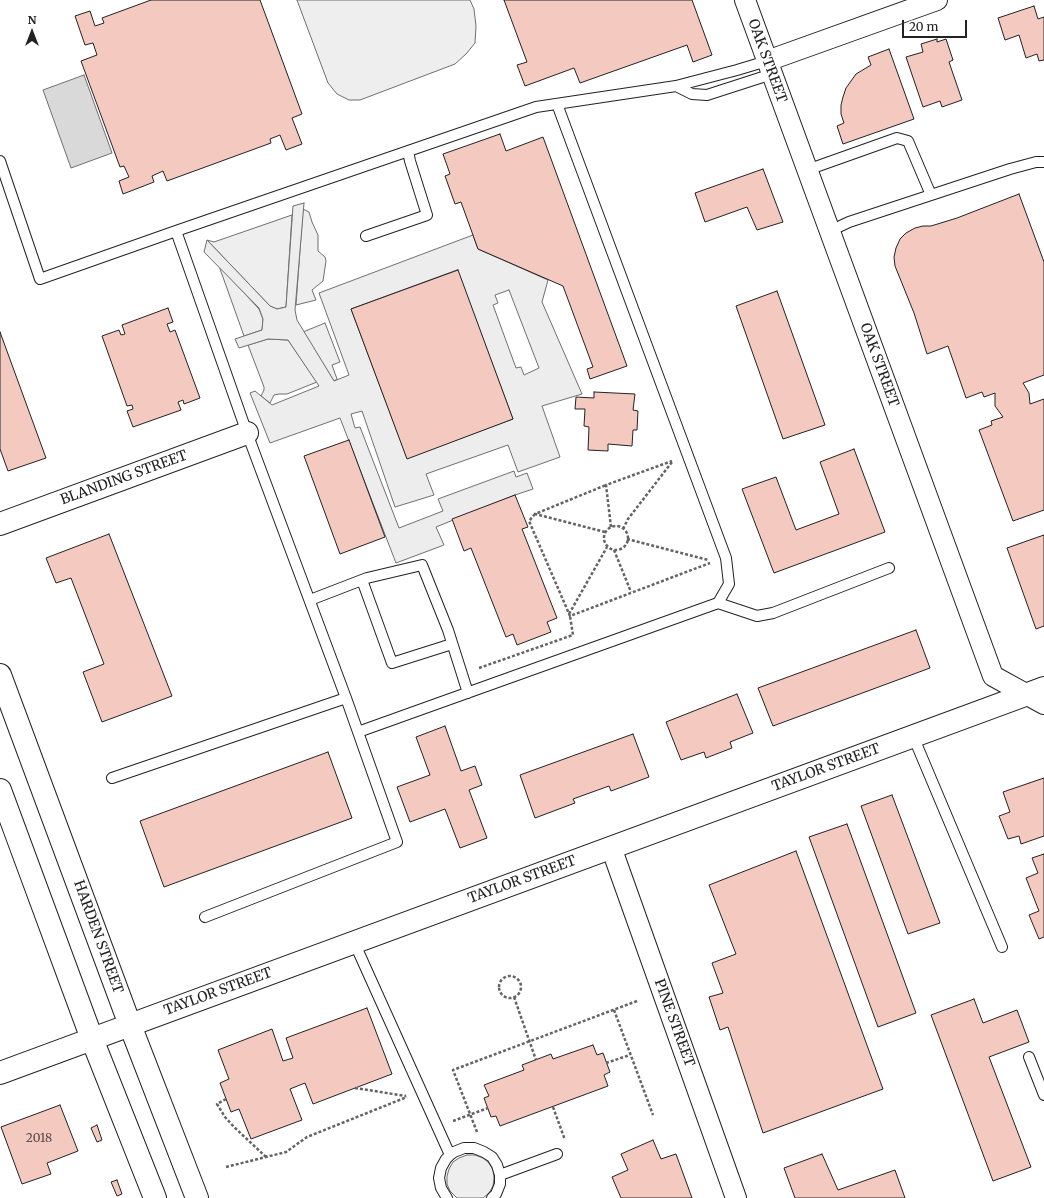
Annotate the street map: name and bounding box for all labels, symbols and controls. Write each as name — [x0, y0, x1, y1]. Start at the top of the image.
north arrow — [12, 12, 52, 52]
scale bar — [904, 12, 969, 38]
text: N — [28, 13, 36, 27]
street label: OAK STREET — [744, 17, 790, 105]
text: 20 m — [909, 19, 938, 34]
street label: OAK STREET — [856, 321, 902, 409]
street label: BLANDING STREET — [58, 447, 190, 509]
street label: TAYLOR STREET — [770, 741, 882, 795]
street label: TAYLOR STREET — [466, 853, 578, 907]
street label: HARDEN STREET — [70, 878, 126, 996]
street label: TAYLOR STREET — [162, 965, 274, 1019]
street label: PINE STREET — [650, 977, 698, 1069]
house number: 2018 — [26, 1132, 52, 1146]

